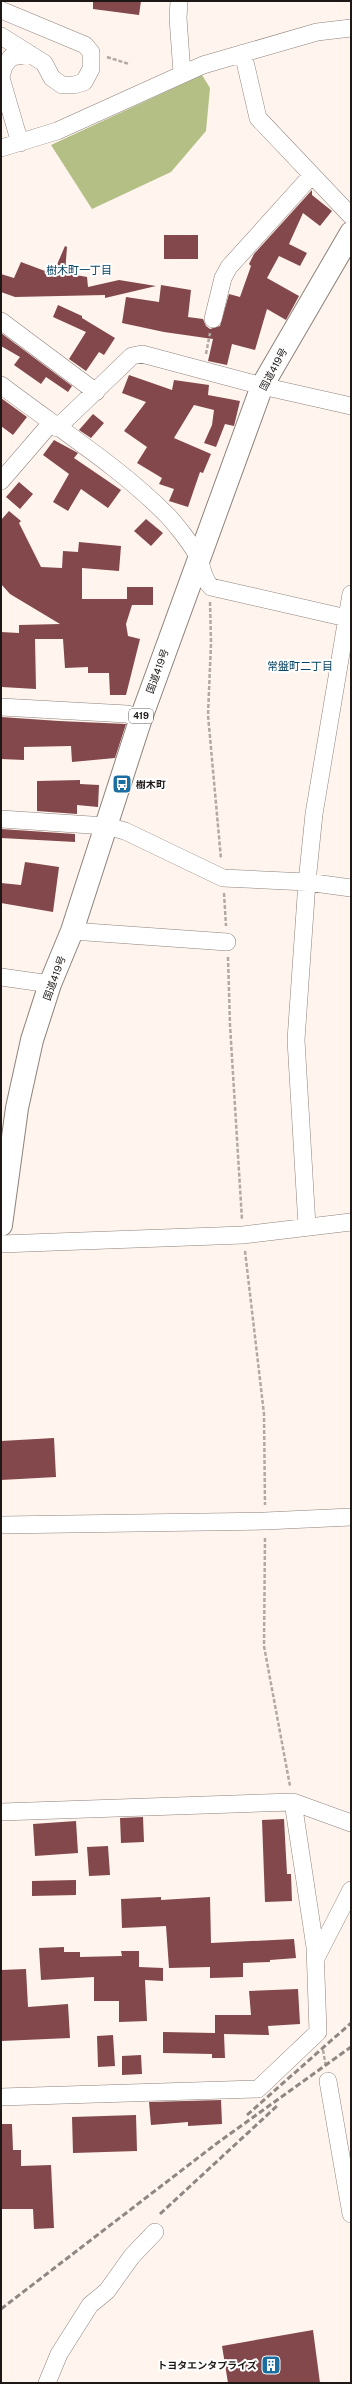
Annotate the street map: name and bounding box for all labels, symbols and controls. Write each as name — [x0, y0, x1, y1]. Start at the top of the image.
district label: 樹木町一丁目 — [46, 264, 112, 276]
street label: 国道419号 — [257, 346, 289, 392]
street label: 国道419号 — [143, 647, 171, 695]
district label: 常盤町二丁目 — [267, 660, 333, 672]
road number: 419 — [129, 709, 153, 723]
bus stop icon: 樹木町 — [111, 773, 133, 795]
place label: 樹木町 — [136, 778, 166, 790]
street label: 国道419号 — [40, 954, 68, 1002]
building icon: トヨタエンタプライズ — [260, 2354, 282, 2376]
place label: トヨタエンタプライズ — [157, 2359, 257, 2371]

